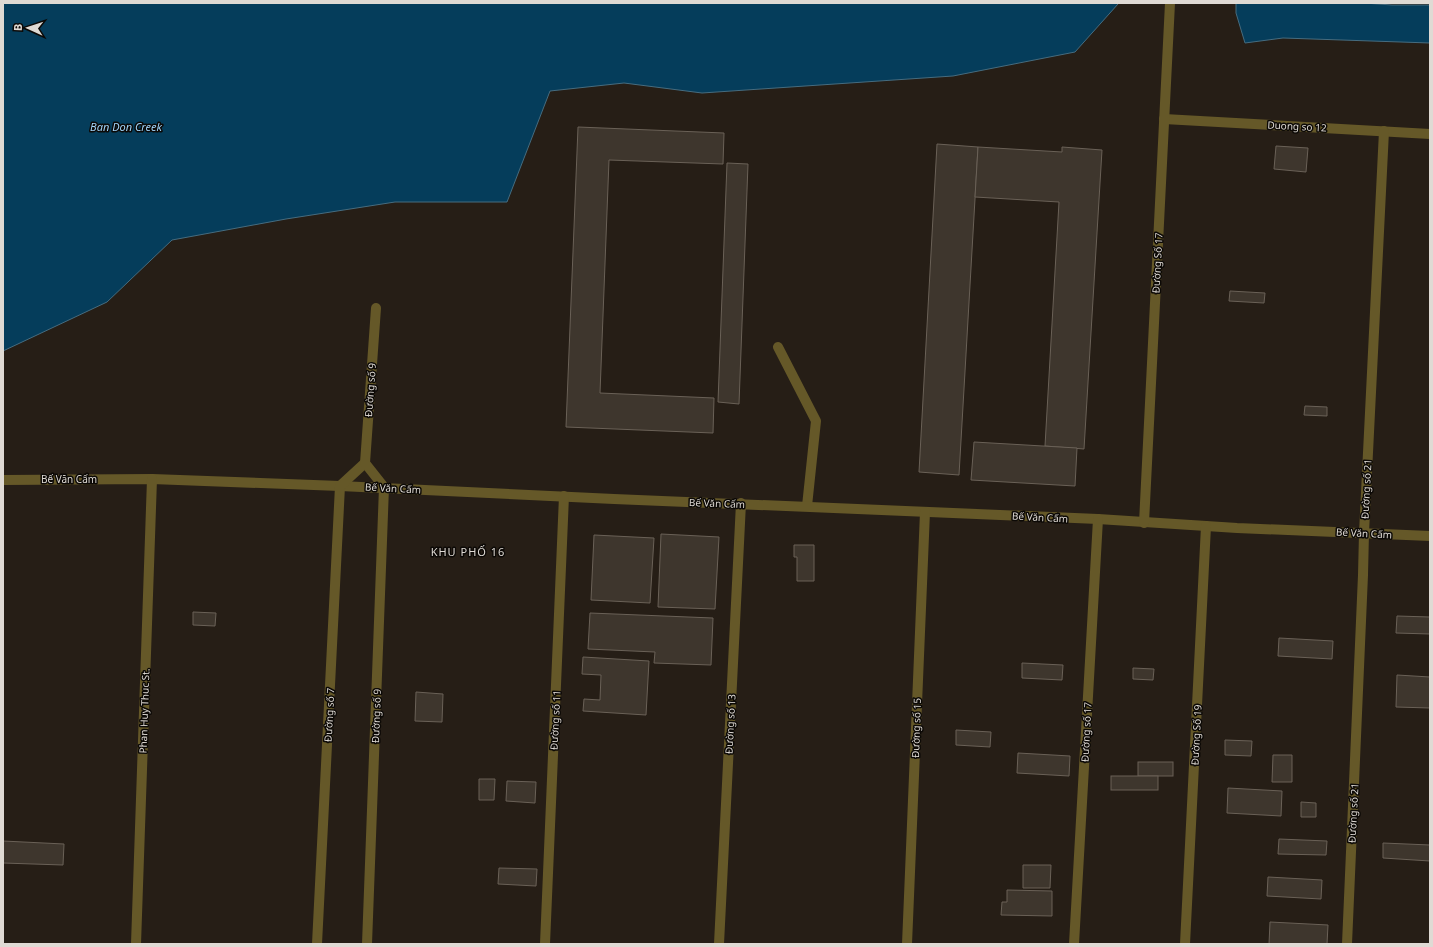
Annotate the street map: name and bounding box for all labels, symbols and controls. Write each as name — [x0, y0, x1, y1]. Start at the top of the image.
north arrow — [8, 8, 48, 48]
text: B — [10, 23, 25, 32]
street label: Duong so 12 — [1267, 117, 1327, 135]
water label: Ban Don Creek — [90, 119, 162, 134]
street label: Đường Số 17 — [1148, 232, 1166, 294]
street label: Đường số 9 — [361, 362, 379, 418]
street label: Đường số 21 — [1357, 459, 1375, 519]
street label: Bế Văn Cấm — [41, 472, 97, 486]
street label: Bế Văn Cấm — [365, 480, 421, 496]
street label: Bế Văn Cấm — [689, 495, 745, 511]
street label: Bế Văn Cấm — [1012, 509, 1068, 525]
street label: Bế Văn Cấm — [1336, 525, 1392, 541]
district label: KHU PHỐ 16 — [431, 544, 505, 559]
street label: Phan Huy Thuc St. — [136, 668, 152, 754]
street label: Đường số 7 — [321, 687, 337, 742]
street label: Đường số 9 — [368, 688, 384, 743]
street label: Đường số 11 — [546, 690, 564, 750]
street label: Đường số 13 — [721, 693, 739, 754]
street label: Đường số 15 — [908, 697, 924, 758]
street label: Đường số 17 — [1077, 701, 1095, 762]
street label: Đường Số 19 — [1187, 704, 1205, 766]
street label: Đường số 21 — [1344, 783, 1362, 843]

